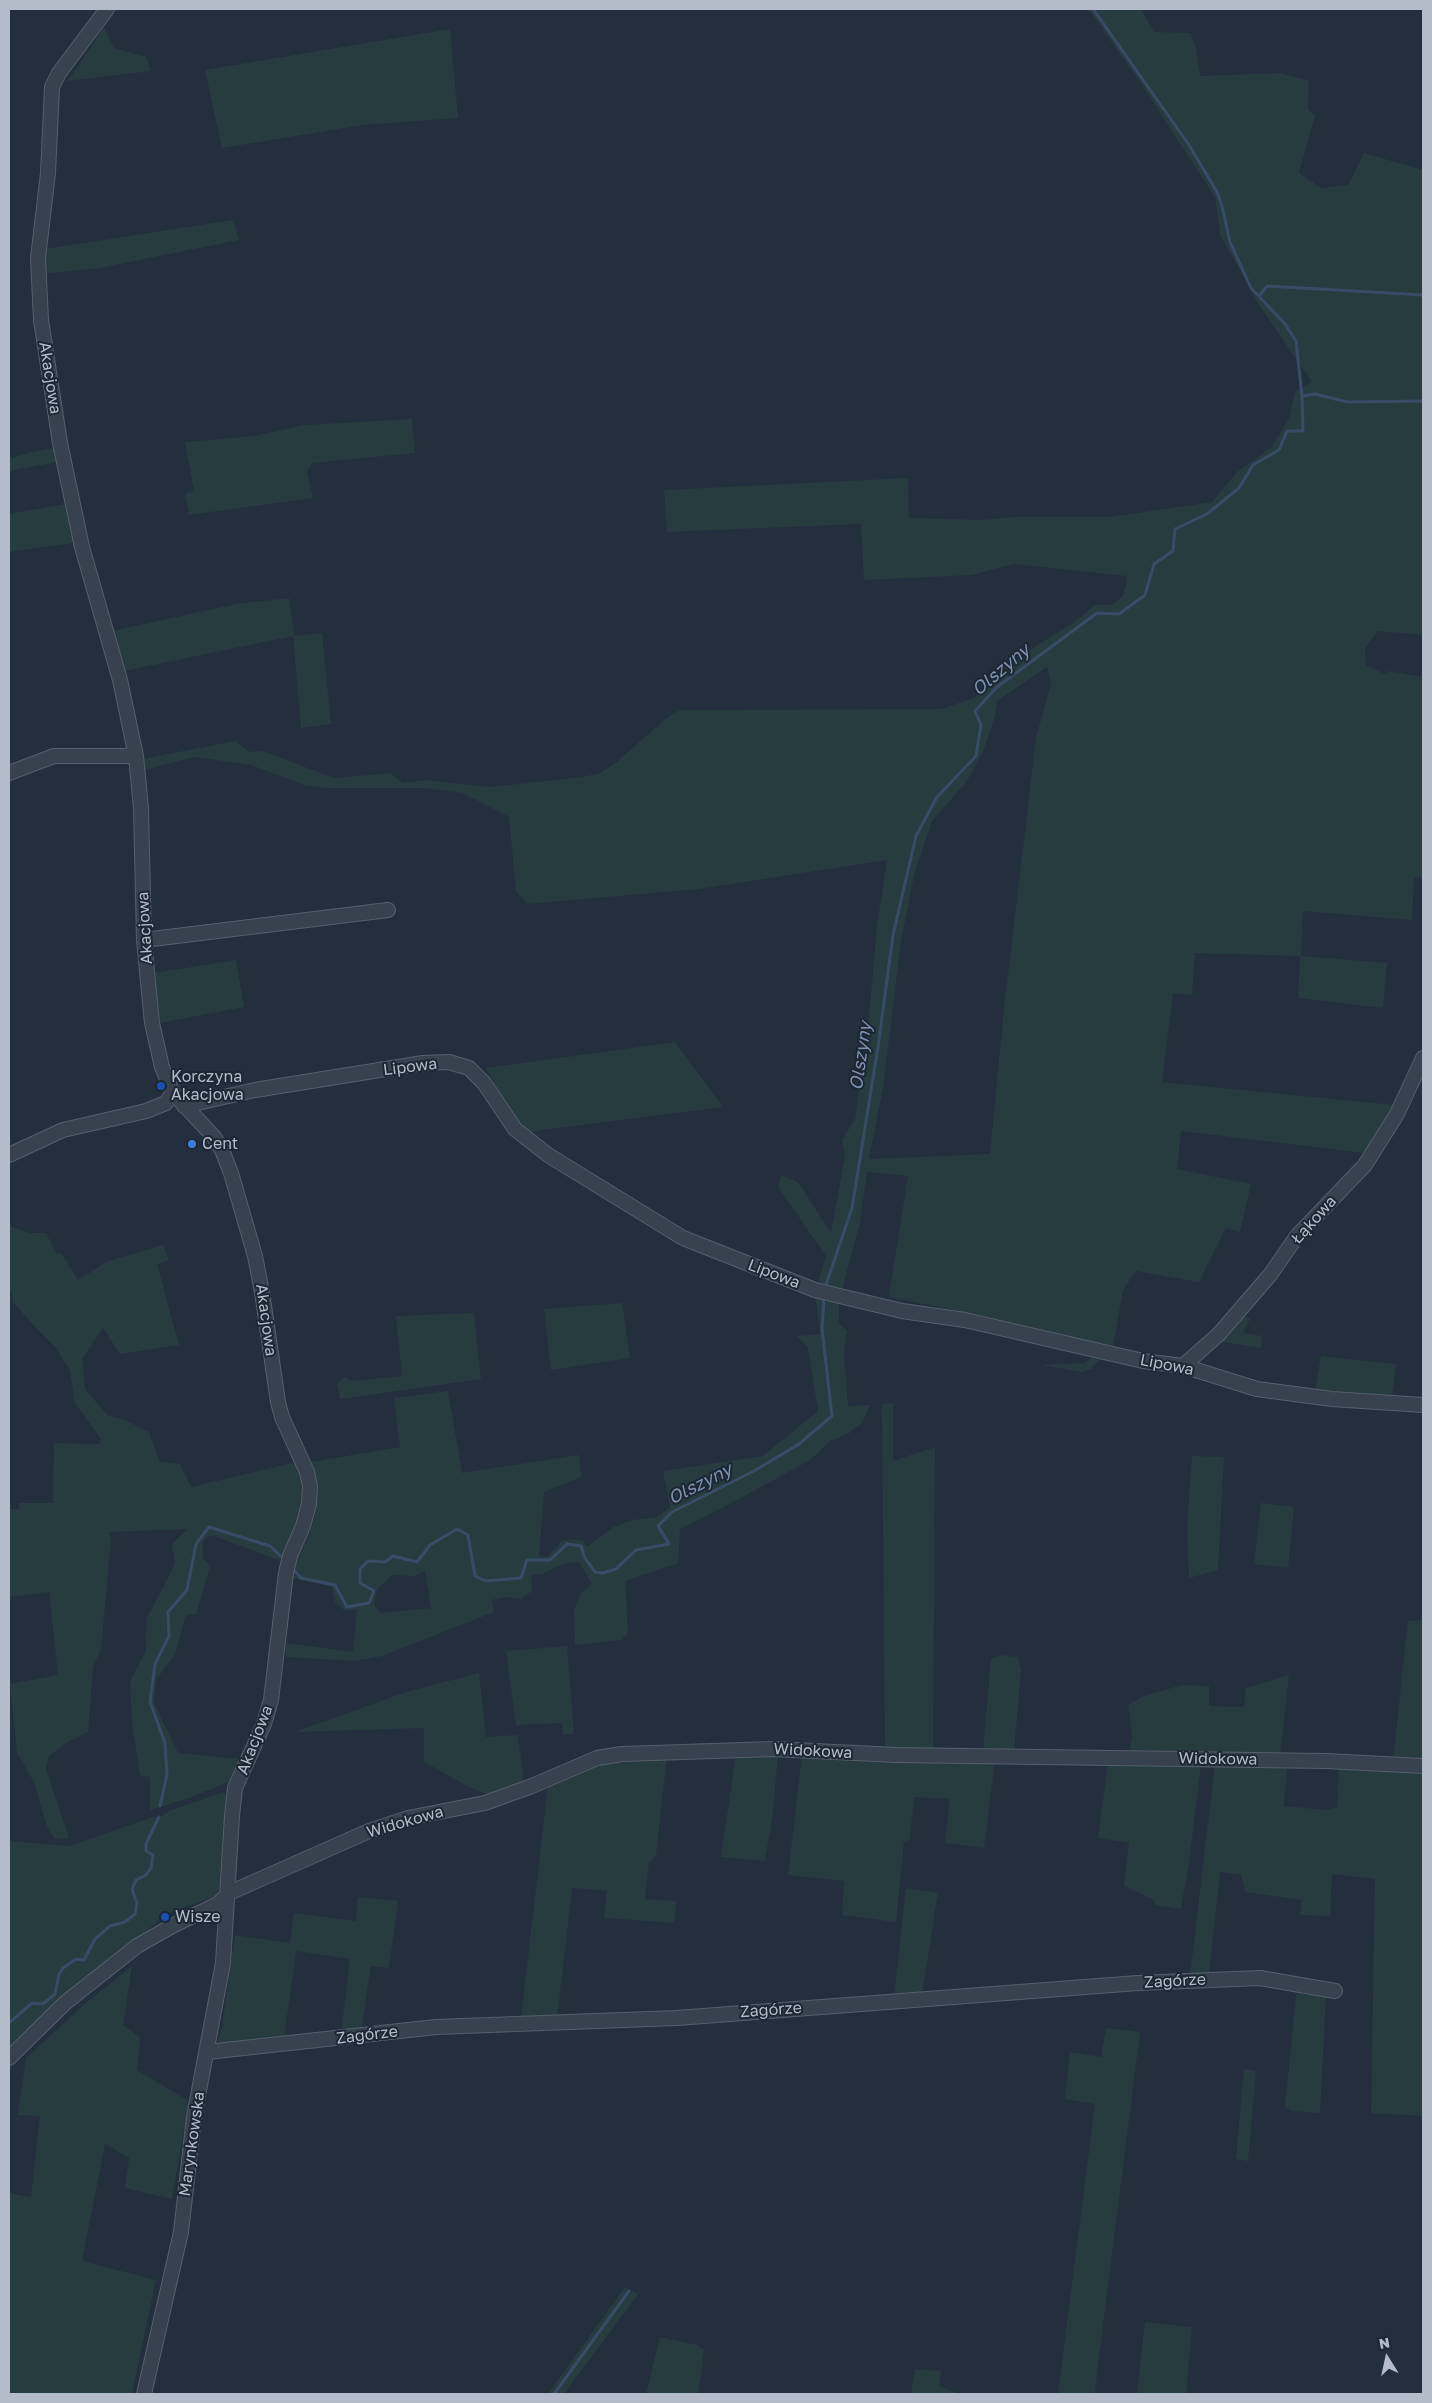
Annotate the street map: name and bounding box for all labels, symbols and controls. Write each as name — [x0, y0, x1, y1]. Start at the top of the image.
street label: Akacjowa — [35, 341, 65, 415]
water label: Olszyny — [968, 640, 1034, 700]
street label: Akacjowa — [134, 891, 156, 965]
water label: Olszyny — [846, 1020, 876, 1092]
street label: Lipowa — [382, 1054, 438, 1080]
place label: Korczyna Akacjowa — [171, 1067, 244, 1105]
marker: Korczyna Akacjowa — [155, 1080, 167, 1092]
place label: Cent — [202, 1134, 238, 1154]
marker: Cent — [186, 1138, 198, 1150]
street label: Łąkowa — [1287, 1192, 1341, 1248]
street label: Lipowa — [745, 1255, 803, 1293]
street label: Akacjowa — [251, 1283, 281, 1357]
street label: Lipowa — [1138, 1350, 1196, 1380]
water label: Olszyny — [664, 1459, 736, 1509]
street label: Akacjowa — [233, 1703, 277, 1777]
street label: Widokowa — [773, 1739, 853, 1763]
street label: Widokowa — [1178, 1749, 1258, 1769]
street label: Widokowa — [364, 1802, 446, 1842]
place label: Wisze — [175, 1907, 221, 1927]
marker: Wisze — [159, 1911, 171, 1923]
street label: Zagórze — [1144, 1970, 1206, 1992]
street label: Zagórze — [739, 1998, 803, 2022]
street label: Zagórze — [335, 2022, 399, 2048]
street label: Marynkowska — [175, 2090, 209, 2198]
north arrow — [1362, 2333, 1412, 2383]
text: N — [1378, 2333, 1391, 2352]

